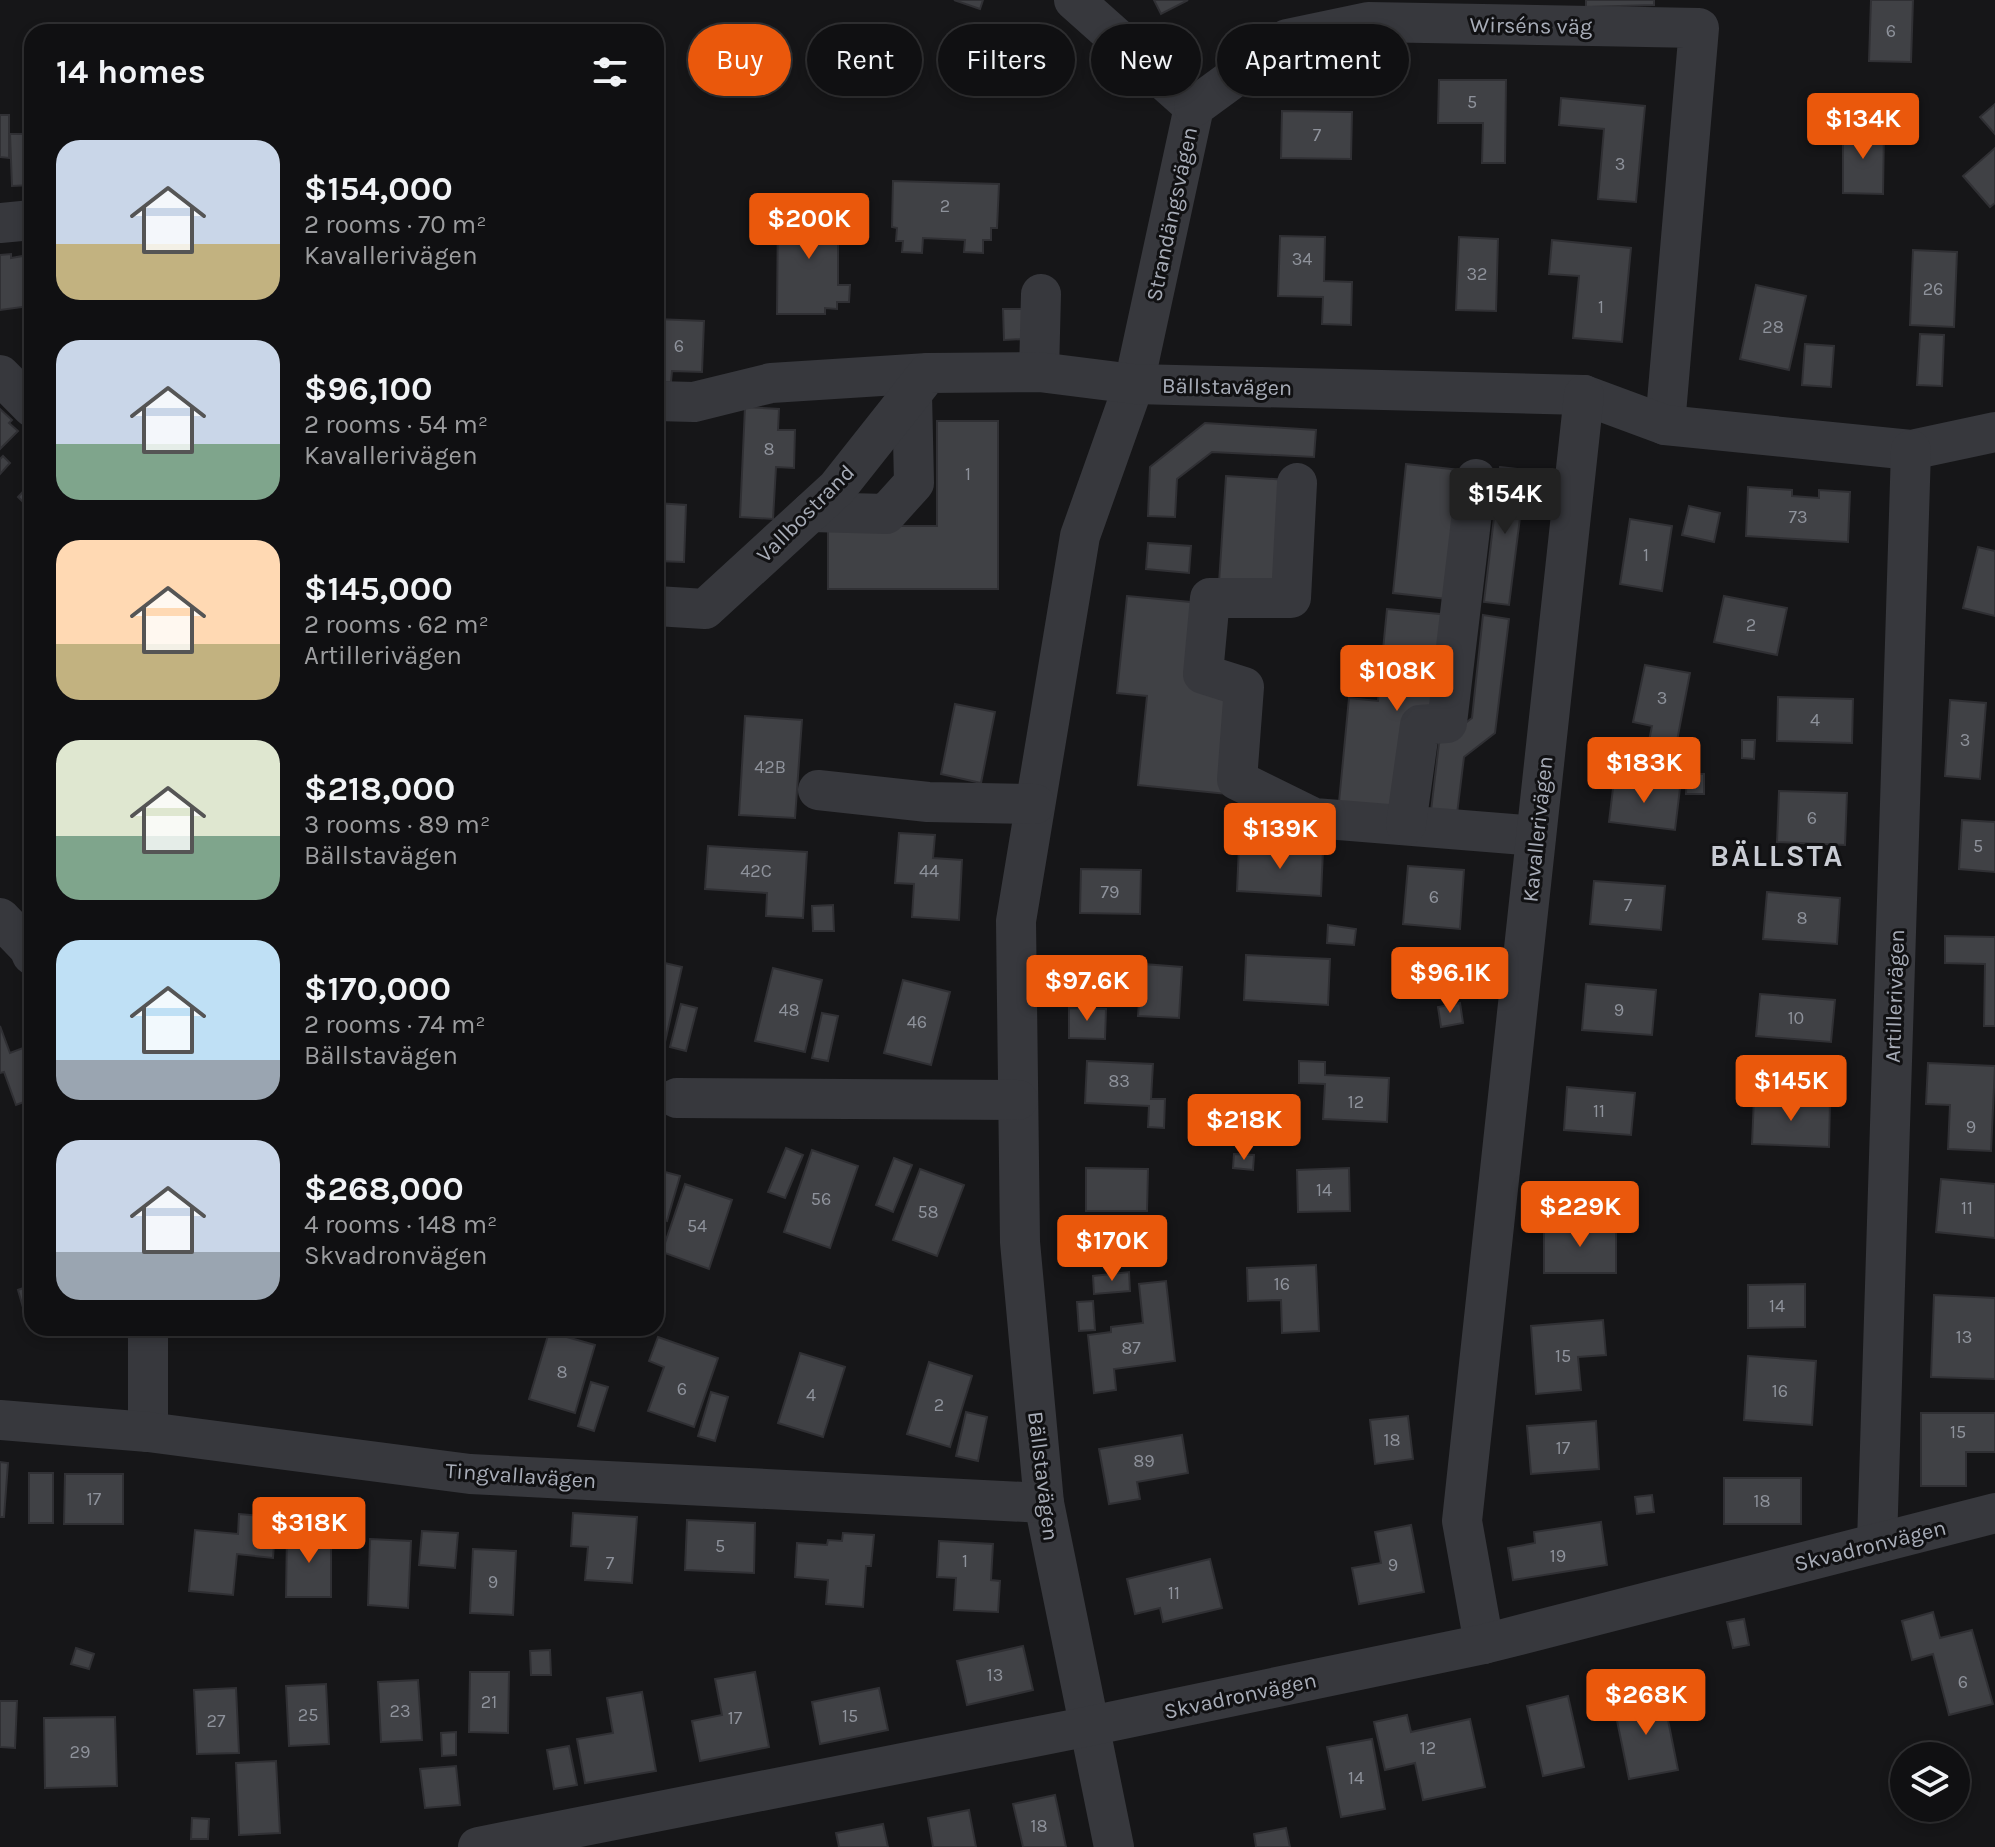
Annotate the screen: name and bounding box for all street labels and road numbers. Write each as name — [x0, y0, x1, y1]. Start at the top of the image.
street label: Wirséns väg — [1469, 12, 1593, 40]
street label: Strandängsvägen — [1141, 125, 1203, 304]
street label: Bällstavägen — [1162, 373, 1292, 401]
street label: Vallbostrand — [751, 459, 860, 568]
street label: Kavallerivägen — [1517, 755, 1559, 904]
street label: Artillerivägen — [1880, 929, 1910, 1063]
street label: Bällstavägen — [1022, 1410, 1064, 1542]
street label: Tingvallavägen — [445, 1458, 597, 1494]
street label: Skvadronvägen — [1792, 1515, 1949, 1577]
street label: Skvadronvägen — [1162, 1667, 1319, 1725]

